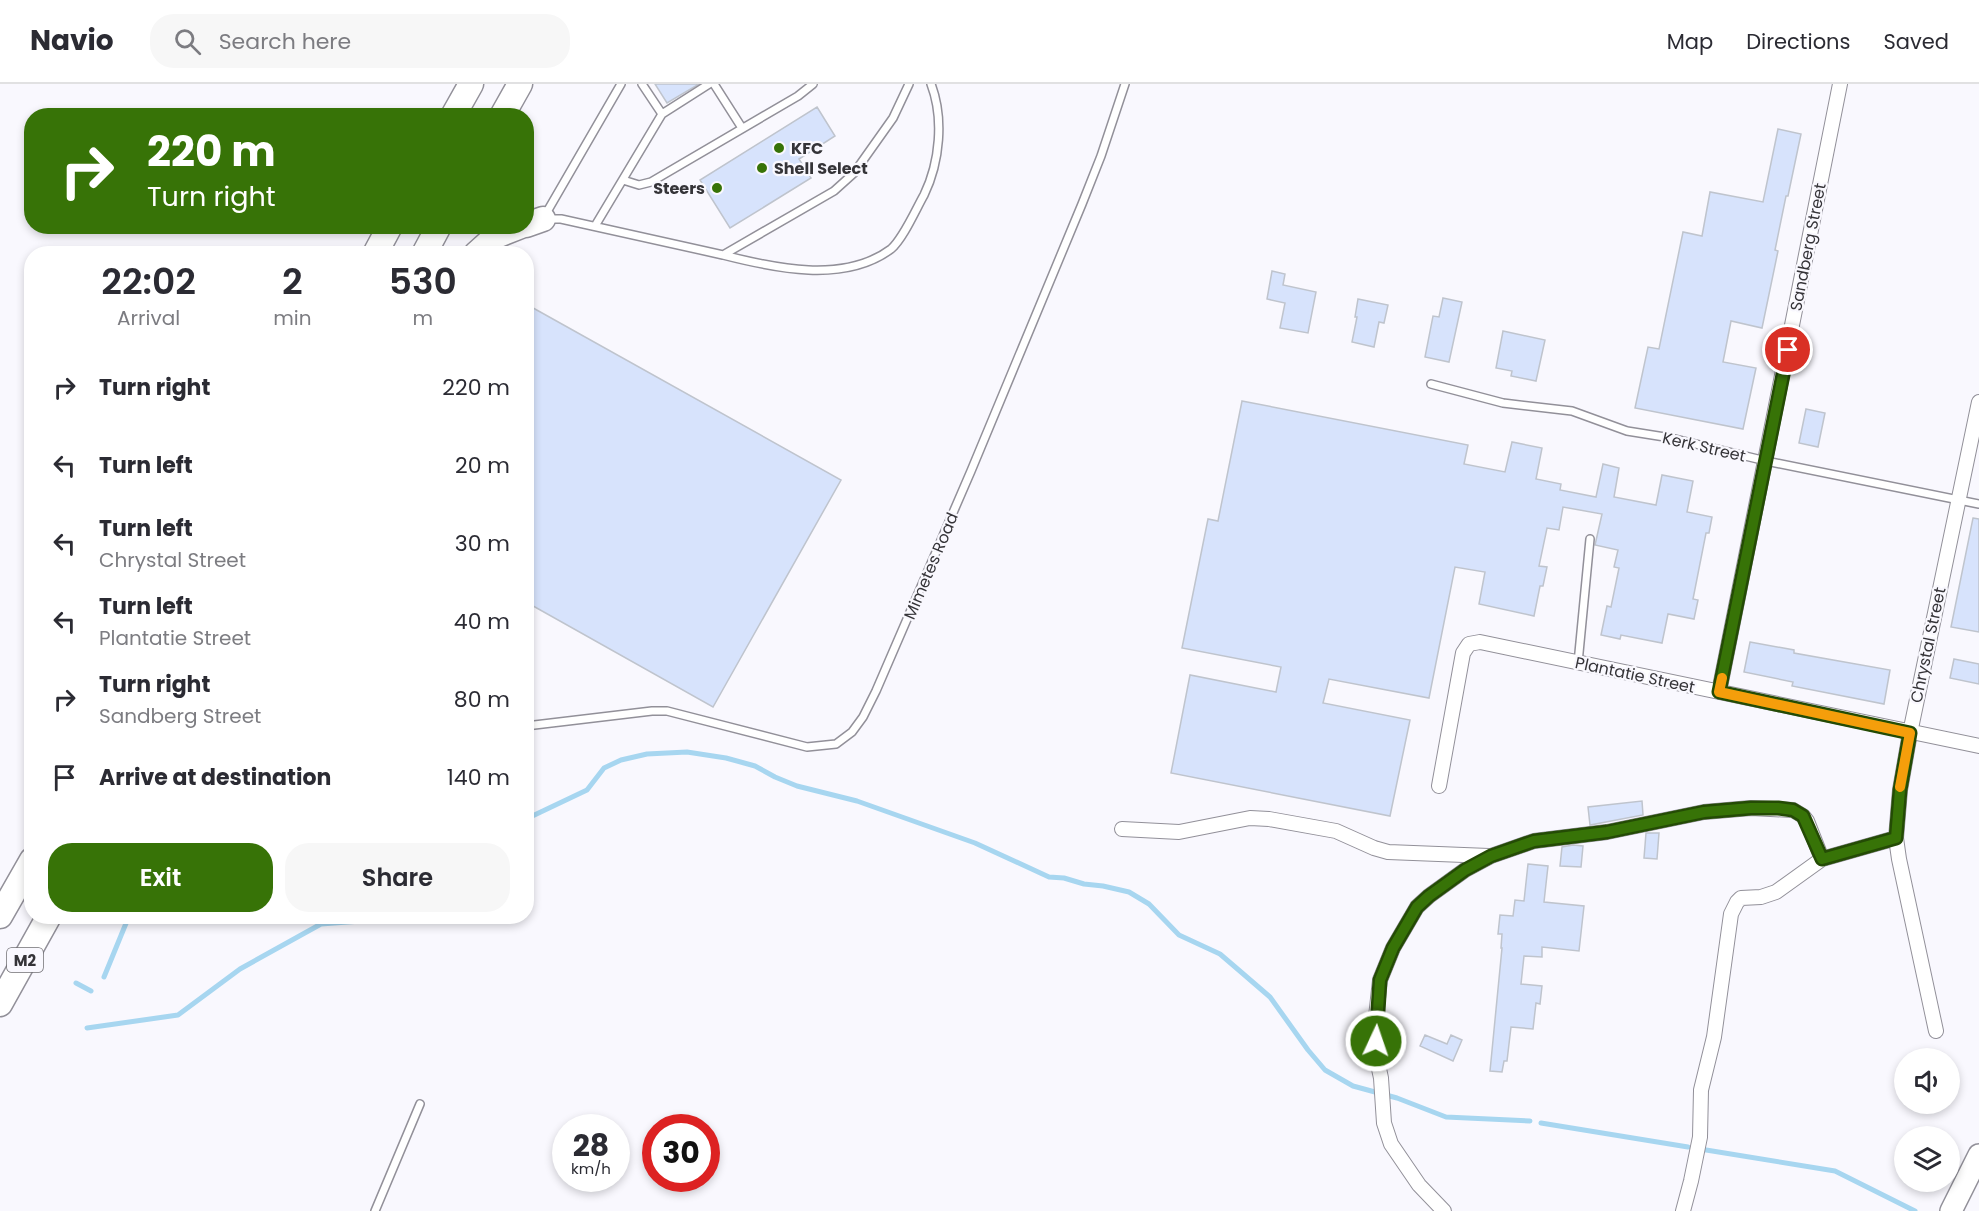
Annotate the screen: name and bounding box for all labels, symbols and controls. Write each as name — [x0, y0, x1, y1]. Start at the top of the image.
search box — [150, 14, 570, 68]
text: Navio — [30, 21, 114, 60]
icon: search — [171, 25, 204, 58]
text: Search here — [219, 26, 351, 57]
text: Map — [1667, 27, 1713, 56]
text: Directions — [1746, 27, 1850, 56]
text: Saved — [1883, 27, 1949, 56]
text: 220 m — [147, 122, 276, 181]
icon: right — [48, 132, 126, 210]
place label: KFC — [791, 137, 823, 160]
marker: KFC — [772, 141, 786, 155]
place label: Shell Select — [774, 157, 868, 180]
marker: Shell Select — [755, 161, 769, 175]
place label: Steers — [653, 177, 705, 200]
text: Turn right — [147, 178, 276, 215]
marker: Steers — [710, 181, 724, 195]
street label: Sandberg Street — [1784, 181, 1832, 313]
text: 22:02 — [101, 256, 196, 307]
text: 2 — [282, 256, 303, 307]
text: 530 — [389, 256, 457, 307]
text: Arrival — [117, 304, 180, 332]
text: min — [273, 304, 312, 332]
text: m — [412, 304, 433, 332]
pin — [1762, 324, 1813, 375]
icon: arrive — [1771, 333, 1804, 366]
icon: right — [48, 371, 81, 404]
text: Turn right — [99, 372, 210, 403]
text: 220 m — [442, 372, 510, 403]
street label: Kerk Street — [1660, 426, 1748, 468]
icon: left — [48, 449, 81, 482]
text: Turn left — [99, 450, 193, 481]
text: 20 m — [455, 450, 510, 481]
street label: Mimetes Road — [898, 509, 964, 623]
text: Turn left — [99, 513, 193, 544]
icon: left — [48, 527, 81, 560]
text: 30 m — [455, 528, 510, 559]
text: Chrystal Street — [99, 546, 246, 574]
street label: Chrystal Street — [1905, 585, 1952, 705]
text: Turn left — [99, 591, 193, 622]
icon: left — [48, 605, 81, 638]
text: 40 m — [454, 606, 510, 637]
text: Plantatie Street — [99, 624, 251, 652]
street label: Plantatie Street — [1573, 651, 1697, 699]
text: Turn right — [99, 669, 210, 700]
icon: right — [48, 683, 81, 716]
text: 80 m — [454, 684, 510, 715]
text: Sandberg Street — [99, 702, 261, 730]
icon: arrive — [48, 761, 81, 794]
text: Arrive at destination — [99, 762, 331, 793]
text: 140 m — [447, 762, 510, 793]
button: Exit — [48, 843, 273, 912]
button: Share — [285, 843, 510, 912]
road number: M2 — [7, 948, 43, 972]
position arrow — [1344, 1009, 1408, 1073]
map controls — [1894, 1048, 1960, 1192]
button: sound — [1894, 1048, 1960, 1114]
speed limit sign: 30 — [642, 1114, 720, 1192]
text: 28 — [573, 1124, 609, 1167]
button: layers — [1894, 1126, 1960, 1192]
text: km/h — [571, 1158, 611, 1179]

